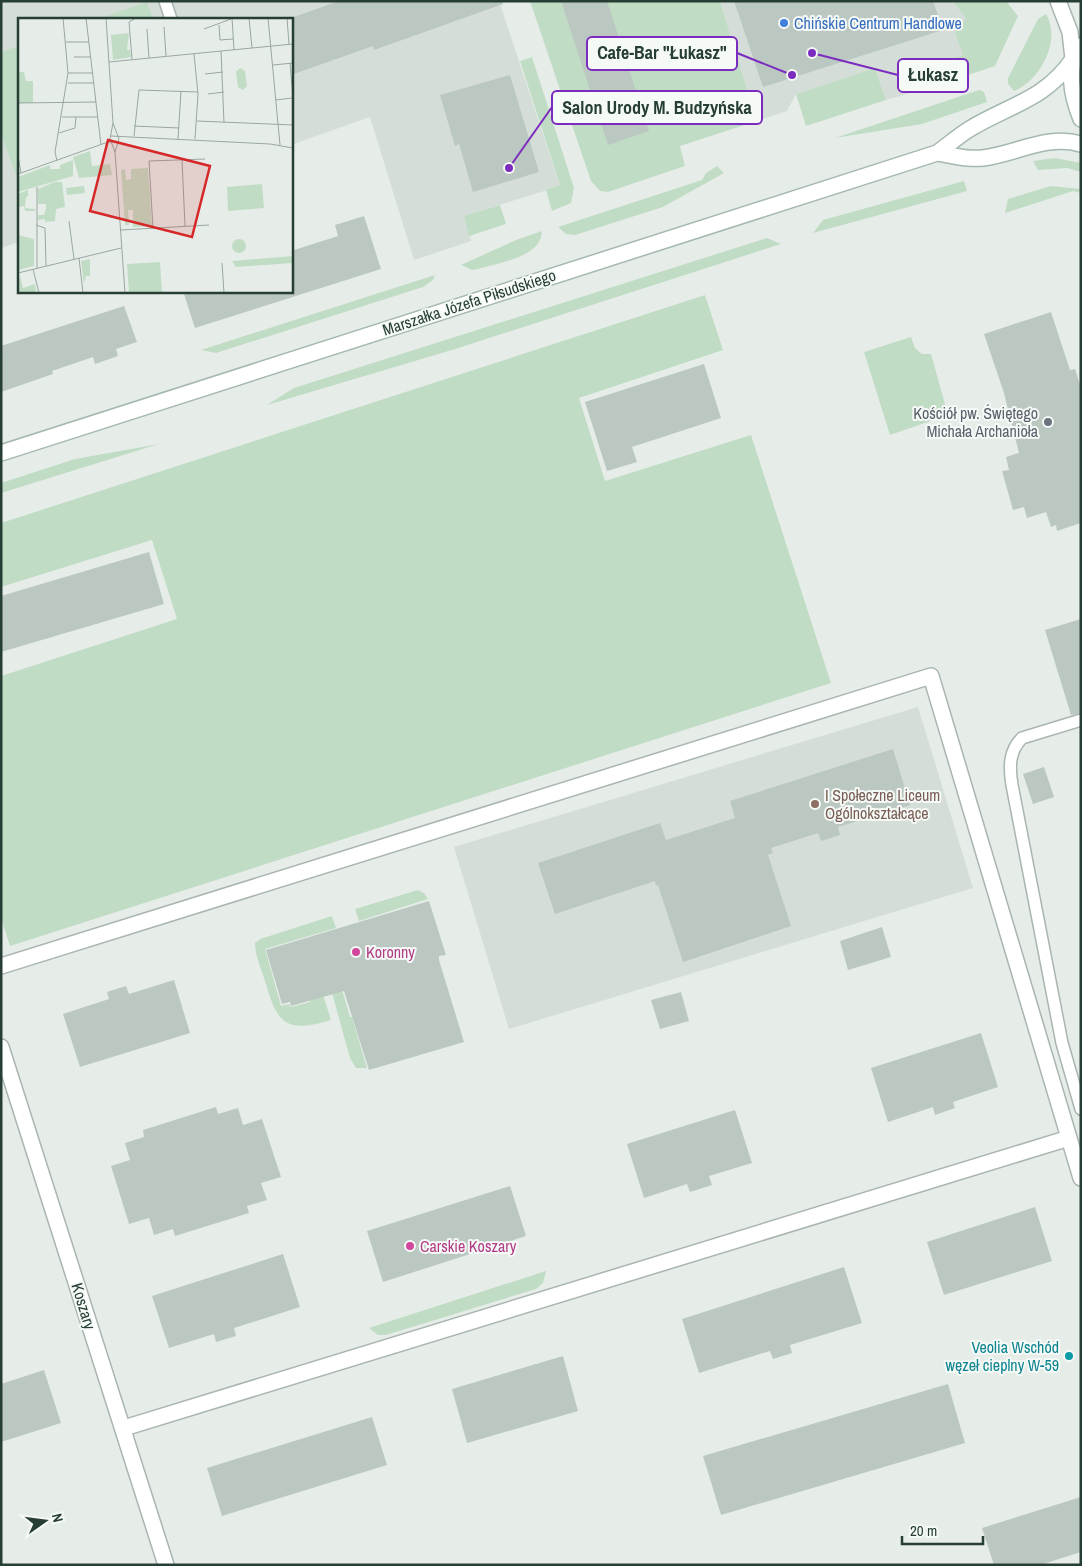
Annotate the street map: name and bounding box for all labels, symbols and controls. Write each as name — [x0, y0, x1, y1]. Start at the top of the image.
place label: Chińskie Centrum Handlowe — [794, 12, 962, 34]
marker: Chińskie Centrum Handlowe — [778, 17, 790, 29]
inset map — [18, 18, 292, 292]
callout: Cafe-Bar "Łukasz" — [587, 37, 737, 70]
text: Cafe-Bar "Łukasz" — [597, 40, 727, 65]
callout: Łukasz — [898, 59, 968, 92]
text: Łukasz — [908, 62, 959, 87]
callout: Salon Urody M. Budzyńska — [552, 91, 762, 124]
text: Salon Urody M. Budzyńska — [562, 95, 753, 120]
street label: Marszałka Józefa Piłsudskiego — [380, 264, 558, 340]
place label: Kościół pw. Świętego Michała Archanioła — [913, 402, 1039, 442]
marker: Kościół pw. Świętego Michała Archanioła — [1042, 416, 1054, 428]
place label: I Społeczne Liceum Ogólnokształcące — [825, 784, 940, 824]
marker: I Społeczne Liceum Ogólnokształcące — [809, 798, 821, 810]
place label: Koronny — [366, 941, 415, 963]
marker: Koronny — [350, 946, 362, 958]
place label: Carskie Koszary — [420, 1235, 517, 1257]
marker: Carskie Koszary — [404, 1240, 416, 1252]
street label: Koszary — [67, 1280, 102, 1332]
place label: Veolia Wschód węzeł cieplny W-59 — [945, 1336, 1059, 1376]
marker: Veolia Wschód węzeł cieplny W-59 — [1063, 1350, 1075, 1362]
north arrow — [20, 1496, 70, 1546]
text: N — [48, 1512, 67, 1524]
scale bar — [902, 1514, 983, 1546]
text: 20 m — [910, 1520, 937, 1541]

